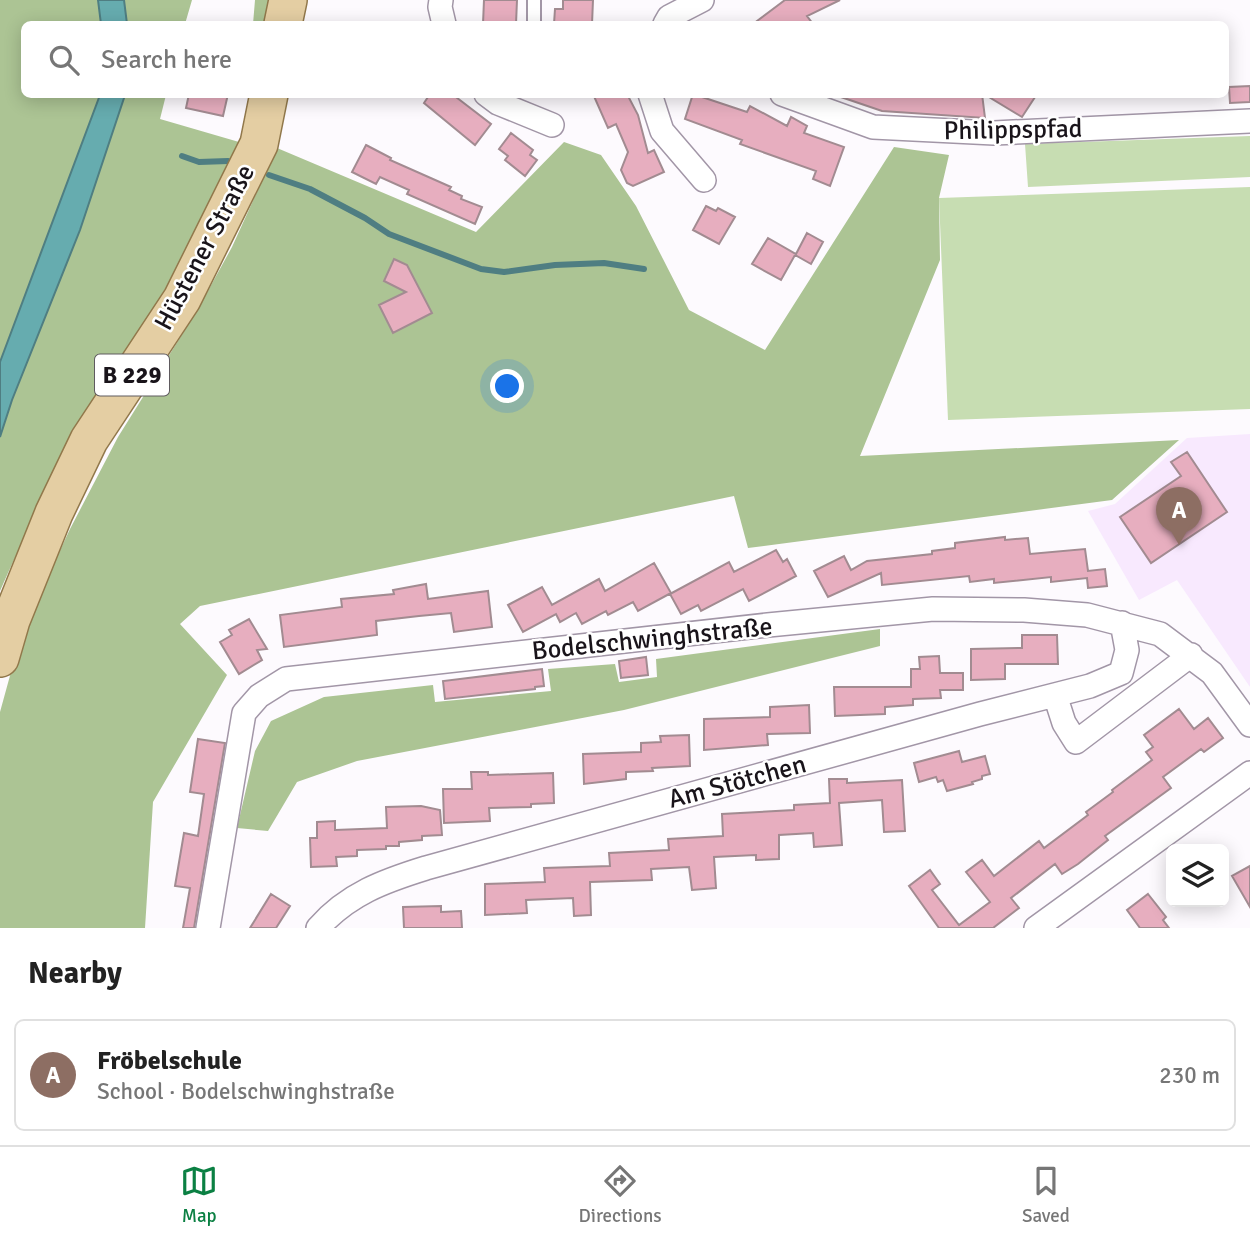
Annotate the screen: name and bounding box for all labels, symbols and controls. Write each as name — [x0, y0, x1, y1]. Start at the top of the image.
search box — [21, 21, 1229, 98]
icon: search — [45, 41, 83, 79]
text: Search here — [101, 44, 232, 76]
street label: Philippspfad — [943, 113, 1083, 147]
street label: Hüstener Straße — [148, 159, 262, 336]
road number: B 229 — [95, 354, 169, 396]
your location — [490, 369, 524, 403]
pin: A — [1156, 487, 1202, 545]
street label: Bodelschwinghstraße — [530, 610, 774, 668]
street label: Am Stötchen — [665, 748, 810, 816]
map controls — [1166, 844, 1229, 907]
button: layers — [1166, 844, 1229, 907]
text: Nearby — [28, 955, 122, 992]
text: Fröbelschule — [97, 1045, 242, 1077]
text: A — [46, 1061, 60, 1090]
text: 230 m — [1159, 1061, 1220, 1090]
text: School · Bodelschwinghstraße — [97, 1077, 395, 1106]
tab: Map — [180, 1162, 218, 1228]
tab: Directions — [579, 1162, 662, 1228]
tab: Saved — [1022, 1162, 1070, 1228]

